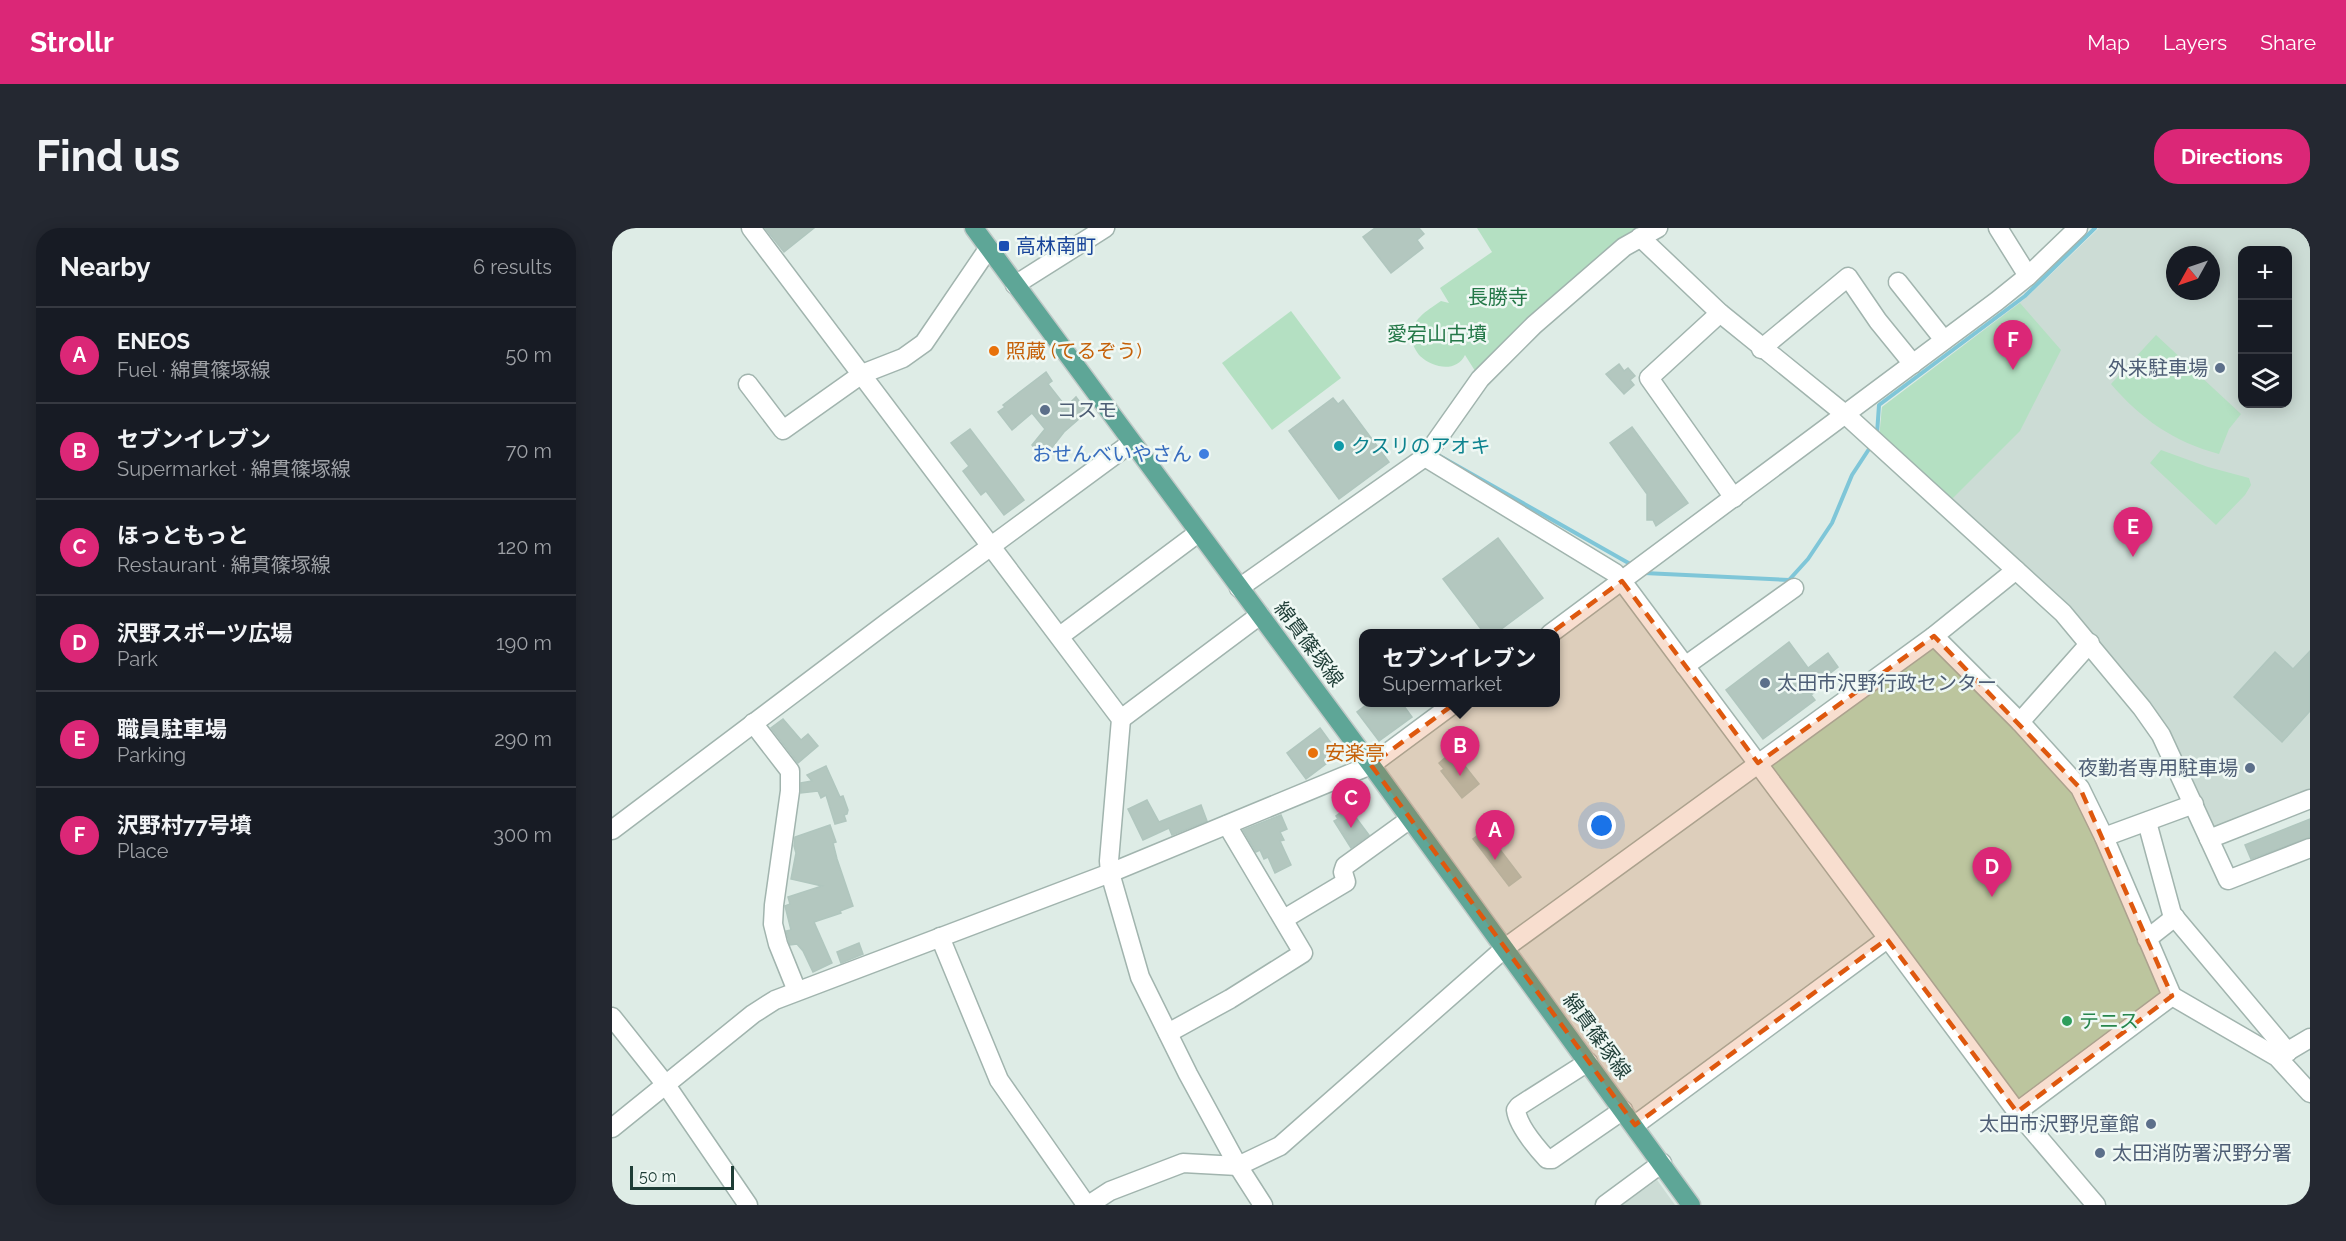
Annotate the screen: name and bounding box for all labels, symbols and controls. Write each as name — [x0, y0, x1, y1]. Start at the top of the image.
text: Strollr — [30, 26, 114, 59]
text: Map — [2087, 30, 2130, 55]
text: Layers — [2163, 30, 2227, 55]
text: Share — [2260, 30, 2316, 55]
button: Directions — [2154, 129, 2310, 184]
text: Find us — [36, 132, 180, 181]
place label: 高林南町 — [1016, 234, 1096, 258]
marker: 高林南町 — [997, 239, 1011, 253]
north arrow — [2166, 246, 2220, 300]
map controls — [2238, 246, 2292, 408]
button: + — [2238, 246, 2292, 300]
text: Nearby — [60, 252, 150, 282]
text: 6 results — [473, 255, 552, 279]
park label: 長勝寺 — [1468, 285, 1528, 309]
button: − — [2238, 300, 2292, 354]
pin: F — [1994, 320, 2032, 370]
park label: 愛宕山古墳 — [1387, 322, 1487, 346]
text: ENEOS — [117, 328, 190, 354]
place label: 照蔵 (てるぞう) — [1006, 339, 1142, 363]
text: A — [73, 343, 86, 367]
text: 50 m — [505, 343, 552, 367]
marker: 照蔵 (てるぞう) — [987, 344, 1001, 358]
button: layers — [2238, 354, 2292, 408]
place label: 外来駐車場 — [2108, 356, 2208, 380]
text: Fuel · 綿貫篠塚線 — [117, 358, 271, 382]
marker: 外来駐車場 — [2213, 361, 2227, 375]
place label: コスモ — [1057, 398, 1117, 422]
marker: コスモ — [1038, 403, 1052, 417]
text: セブンイレブン — [117, 426, 271, 452]
place label: クスリのアオキ — [1351, 434, 1490, 458]
text: B — [73, 439, 86, 463]
text: 70 m — [506, 439, 552, 463]
marker: クスリのアオキ — [1332, 439, 1346, 453]
place label: おせんべいやさん — [1032, 442, 1192, 466]
marker: おせんべいやさん — [1197, 447, 1211, 461]
text: Supermarket · 綿貫篠塚線 — [117, 457, 351, 481]
pin: E — [2114, 508, 2152, 557]
text: ほっともっと — [117, 522, 249, 548]
text: C — [73, 535, 86, 559]
text: 120 m — [497, 535, 552, 559]
text: Restaurant · 綿貫篠塚線 — [117, 553, 331, 577]
street label: 綿貫篠塚線 — [1269, 597, 1349, 691]
text: 沢野スポーツ広場 — [117, 620, 293, 646]
popup — [1359, 629, 1560, 707]
text: D — [72, 631, 87, 655]
text: 190 m — [496, 631, 552, 655]
text: セブンイレブン — [1382, 645, 1537, 671]
text: Park — [117, 647, 158, 671]
place label: 太田市沢野行政センター — [1777, 671, 1997, 695]
text: Supermarket — [1382, 672, 1502, 696]
marker: 太田市沢野行政センター — [1758, 676, 1772, 690]
text: 職員駐車場 — [117, 716, 227, 742]
pin: B — [1440, 726, 1480, 776]
text: E — [73, 727, 86, 751]
text: 290 m — [494, 727, 552, 751]
place label: 安楽亭 — [1325, 741, 1385, 765]
text: Parking — [117, 743, 186, 767]
marker: 安楽亭 — [1306, 746, 1320, 760]
place label: 夜勤者専用駐車場 — [2078, 756, 2238, 780]
marker: 夜勤者専用駐車場 — [2243, 761, 2257, 775]
pin: C — [1332, 778, 1370, 828]
pin: A — [1476, 810, 1514, 860]
your location — [1587, 811, 1616, 840]
text: 沢野村77号墳 — [117, 812, 252, 838]
text: F — [74, 823, 85, 847]
text: 300 m — [493, 823, 552, 847]
text: Place — [117, 839, 168, 863]
pin: D — [1972, 848, 2012, 897]
street label: 綿貫篠塚線 — [1558, 988, 1636, 1084]
place label: テニス — [2079, 1009, 2139, 1033]
marker: テニス — [2060, 1014, 2074, 1028]
place label: 太田市沢野児童館 — [1979, 1112, 2139, 1136]
marker: 太田市沢野児童館 — [2144, 1117, 2158, 1131]
place label: 太田消防署沢野分署 — [2112, 1141, 2292, 1165]
marker: 太田消防署沢野分署 — [2093, 1146, 2107, 1160]
scale bar — [630, 1163, 734, 1190]
text: 50 m — [639, 1167, 676, 1186]

